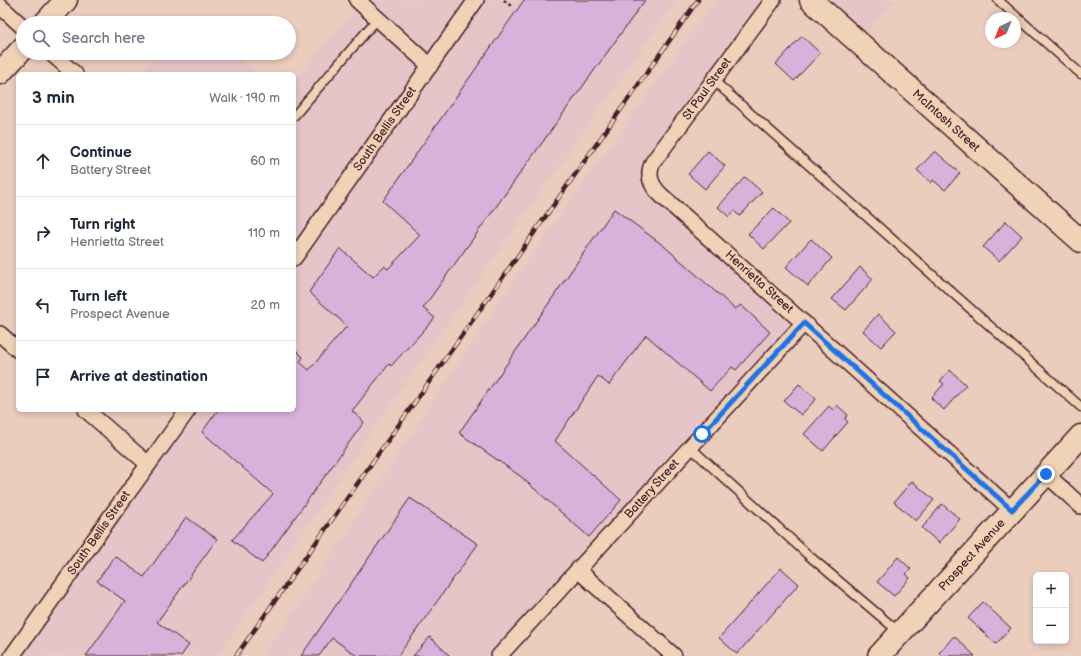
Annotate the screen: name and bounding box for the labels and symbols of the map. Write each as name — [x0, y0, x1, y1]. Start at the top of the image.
north arrow — [985, 12, 1021, 48]
street label: St Paul Street — [679, 55, 735, 123]
street label: South Bellis Street — [350, 84, 420, 174]
street label: McIntosh Street — [909, 87, 983, 156]
street label: Henrietta Street — [722, 247, 796, 317]
route start — [693, 425, 711, 443]
street label: Battery Street — [621, 456, 683, 522]
route end — [1037, 465, 1055, 483]
street label: South Bellis Street — [64, 488, 134, 578]
street label: Prospect Avenue — [936, 516, 1008, 594]

